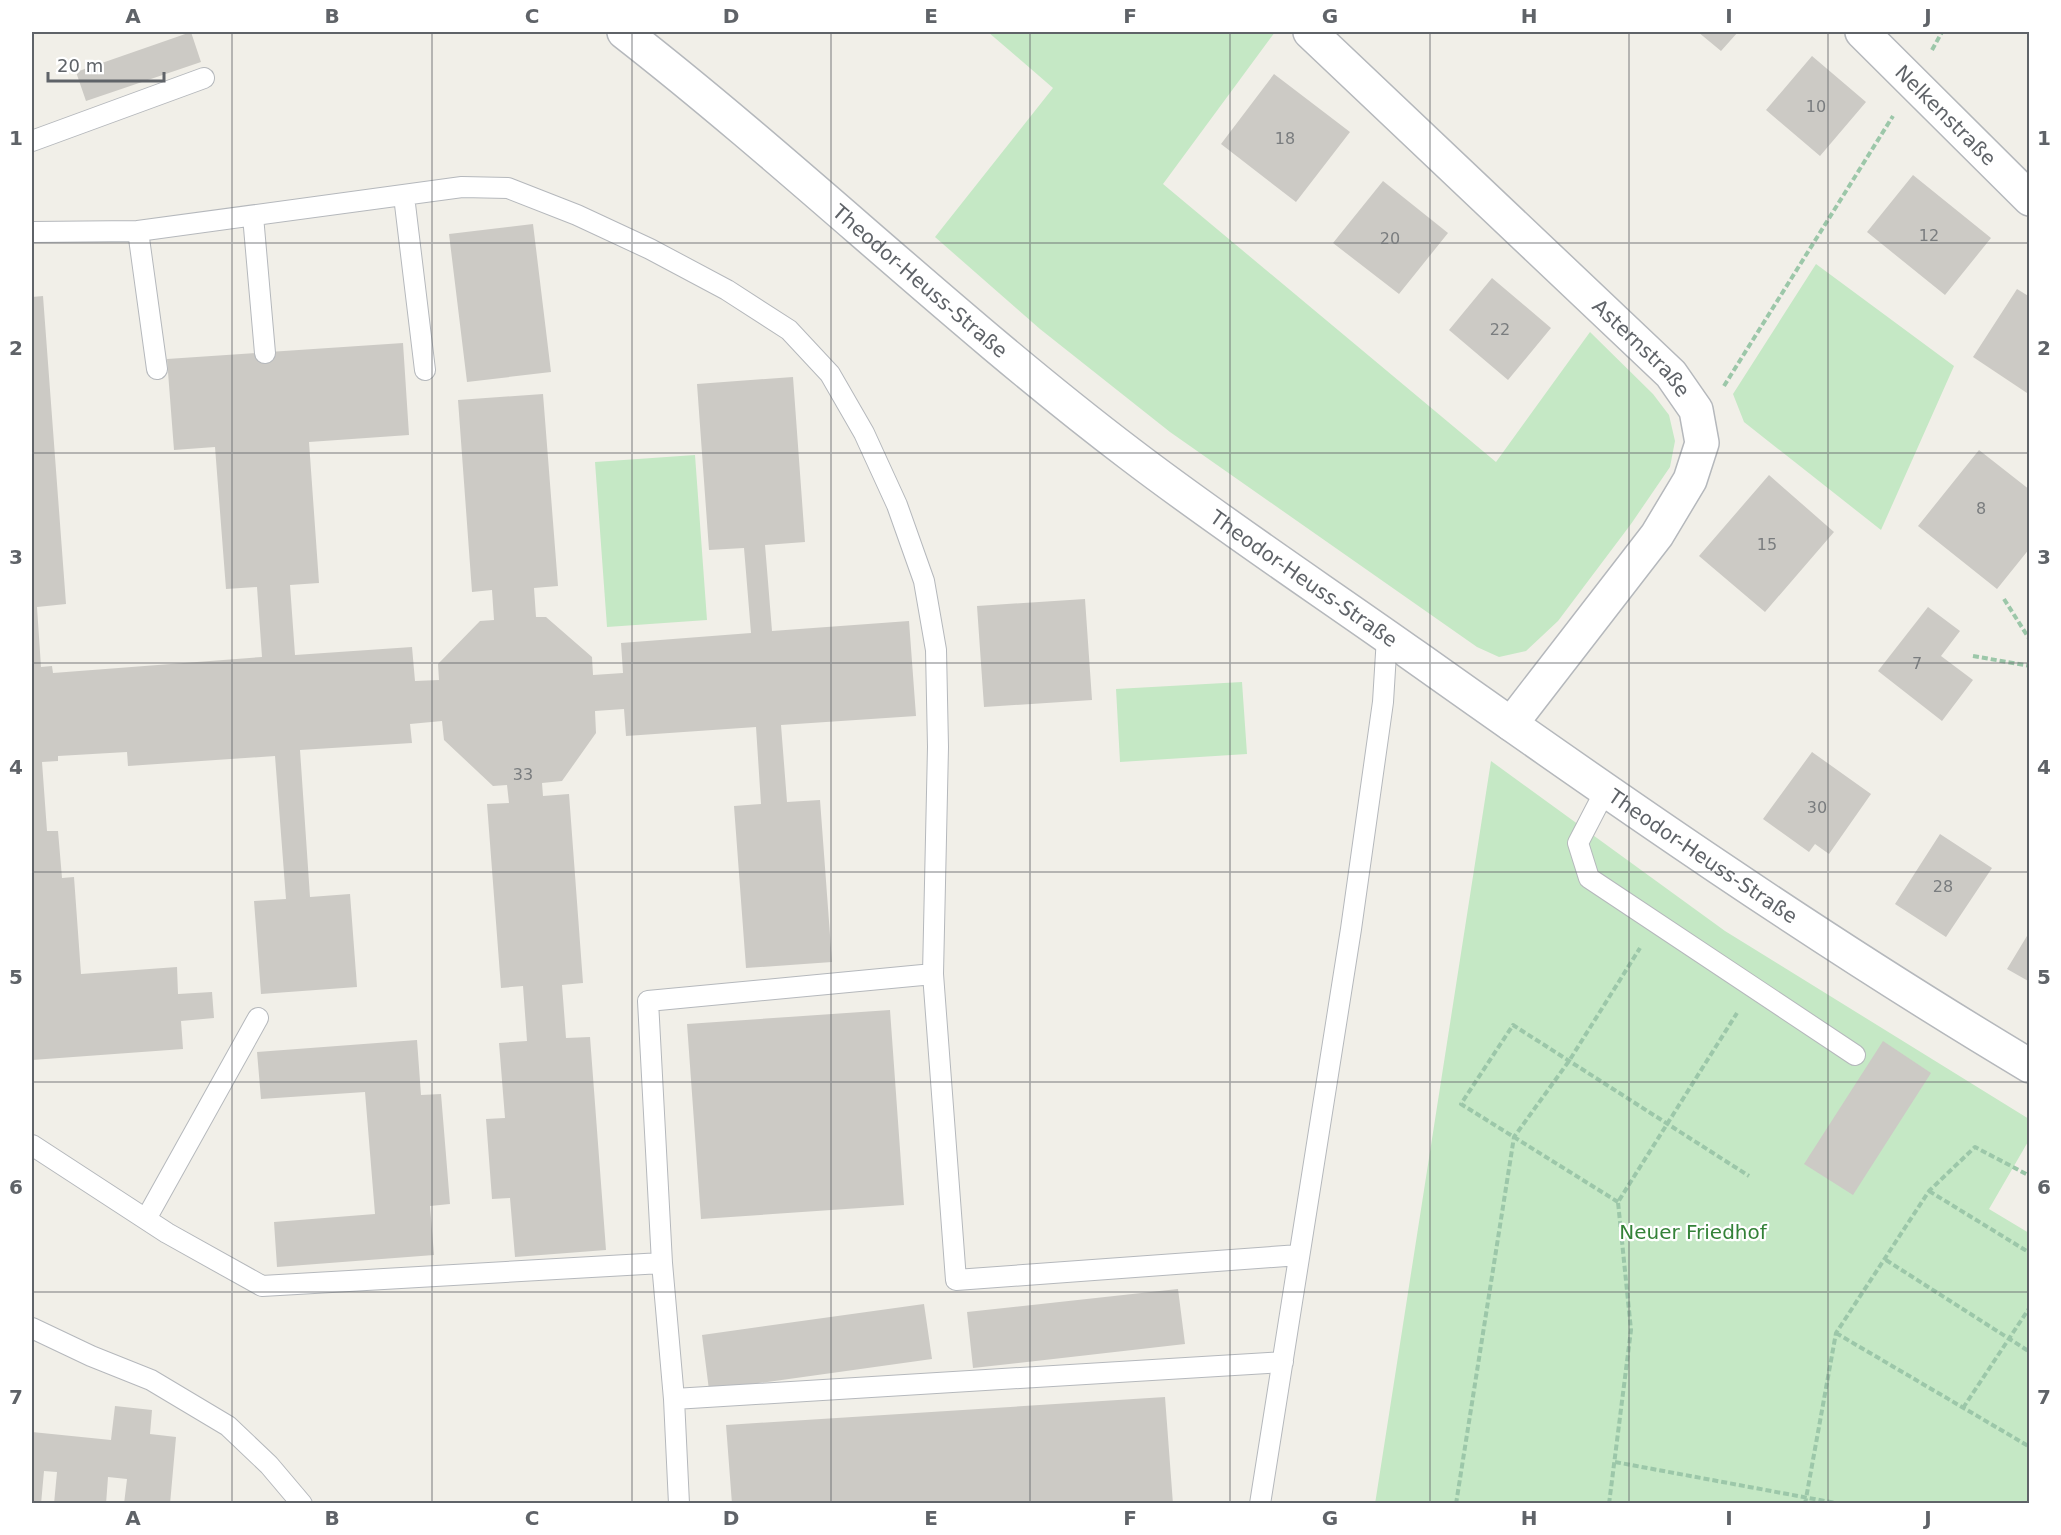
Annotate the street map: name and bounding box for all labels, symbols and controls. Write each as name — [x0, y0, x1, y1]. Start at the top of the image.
text: A — [125, 4, 141, 28]
text: B — [324, 4, 340, 28]
text: C — [525, 4, 539, 28]
text: D — [723, 4, 739, 28]
text: E — [924, 4, 938, 28]
text: F — [1123, 4, 1137, 28]
text: G — [1322, 4, 1338, 28]
text: H — [1521, 4, 1537, 28]
text: I — [1725, 4, 1733, 28]
text: J — [1922, 4, 1932, 28]
scale bar — [48, 45, 164, 83]
text: 20 m — [57, 55, 103, 76]
street label: Nelkenstraße — [1890, 60, 2001, 170]
house number: 10 — [1806, 97, 1826, 116]
text: 1 — [9, 126, 23, 150]
text: 1 — [2037, 126, 2051, 150]
house number: 18 — [1275, 129, 1295, 148]
street label: Theodor-Heuss-Straße — [827, 199, 1012, 363]
house number: 12 — [1919, 226, 1939, 245]
house number: 20 — [1380, 229, 1400, 248]
street label: Asternstraße — [1588, 294, 1695, 401]
house number: 22 — [1490, 320, 1510, 339]
text: 2 — [9, 336, 23, 360]
text: 2 — [2037, 336, 2051, 360]
house number: 8 — [1976, 499, 1986, 518]
street label: Theodor-Heuss-Straße — [1205, 505, 1402, 652]
house number: 15 — [1757, 535, 1777, 554]
text: 3 — [9, 545, 23, 569]
text: 3 — [2037, 545, 2051, 569]
house number: 7 — [1912, 654, 1922, 673]
text: 4 — [9, 755, 23, 779]
text: 4 — [2037, 755, 2051, 779]
house number: 33 — [513, 765, 533, 784]
street label: Theodor-Heuss-Straße — [1603, 783, 1802, 928]
house number: 30 — [1807, 798, 1827, 817]
house number: 28 — [1933, 877, 1953, 896]
text: 5 — [9, 965, 23, 989]
text: 5 — [2037, 965, 2051, 989]
text: 6 — [9, 1175, 23, 1199]
text: 6 — [2037, 1175, 2051, 1199]
park label: Neuer Friedhof — [1619, 1220, 1768, 1244]
text: 7 — [9, 1385, 23, 1409]
text: 7 — [2037, 1385, 2051, 1409]
text: A — [125, 1506, 141, 1530]
text: B — [324, 1506, 340, 1530]
text: C — [525, 1506, 539, 1530]
text: D — [723, 1506, 739, 1530]
text: E — [924, 1506, 938, 1530]
text: F — [1123, 1506, 1137, 1530]
text: G — [1322, 1506, 1338, 1530]
text: H — [1521, 1506, 1537, 1530]
text: I — [1725, 1506, 1733, 1530]
text: J — [1922, 1506, 1932, 1530]

